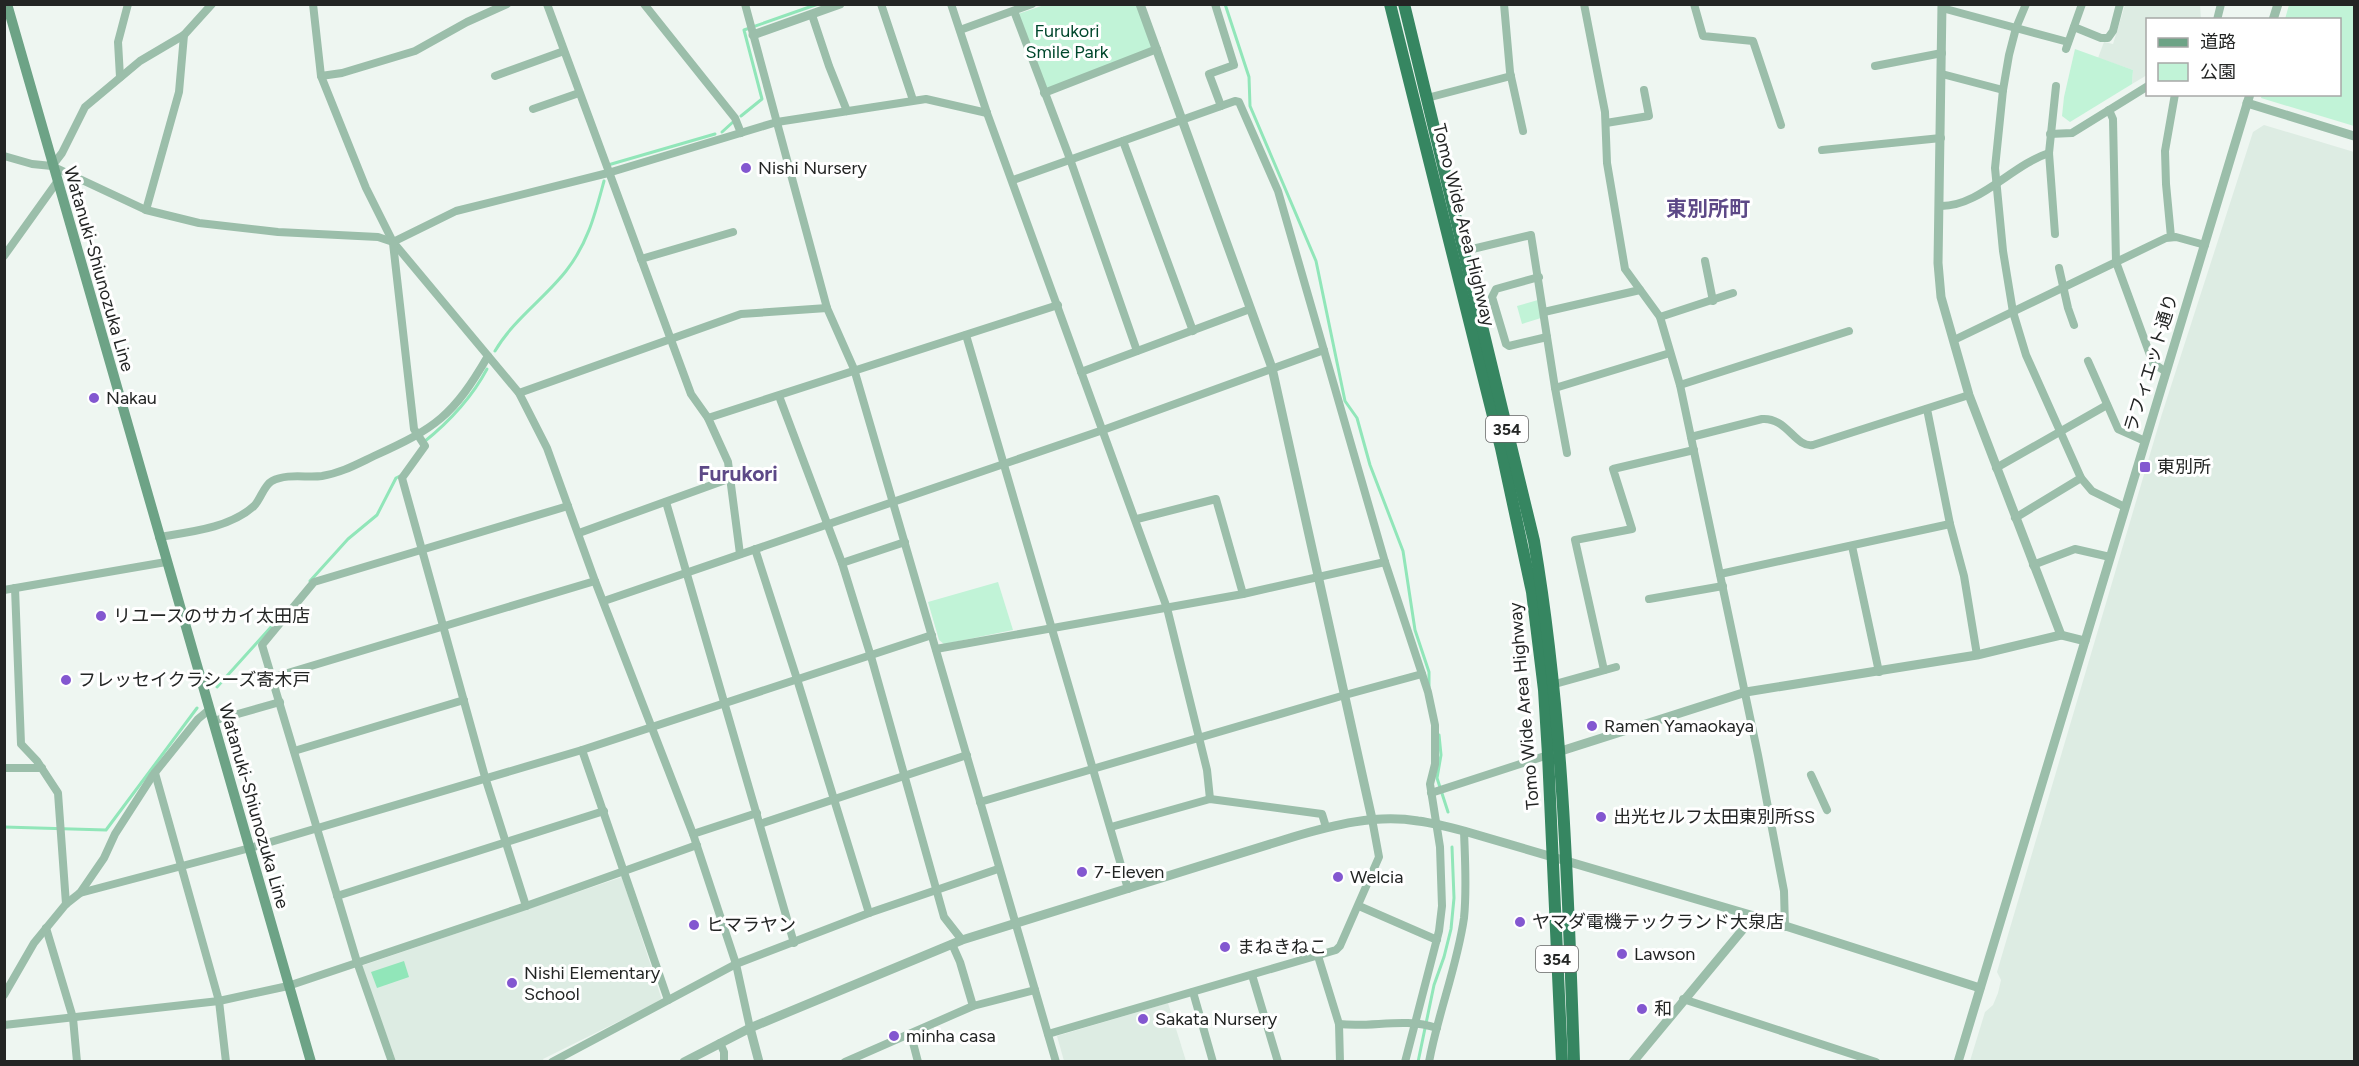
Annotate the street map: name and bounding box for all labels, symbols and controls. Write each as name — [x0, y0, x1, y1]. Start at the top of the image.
legend — [2146, 18, 2341, 96]
park label: Furukori Smile Park — [1025, 20, 1109, 63]
text: 道路 — [2200, 31, 2236, 53]
text: 公園 — [2200, 61, 2236, 83]
street label: Tomo Wide Area Highway — [1428, 121, 1500, 329]
place label: Nishi Nursery — [758, 157, 868, 179]
marker: Nishi Nursery — [739, 161, 753, 175]
street label: Watanuki-Shiunozuka Line — [59, 164, 139, 374]
district label: 東別所町 — [1666, 196, 1750, 221]
street label: ラフィエット通り — [2119, 291, 2183, 435]
place label: Nakau — [106, 387, 157, 409]
marker: Nakau — [87, 391, 101, 405]
road number: 354 — [1486, 416, 1528, 442]
place label: 東別所 — [2157, 456, 2211, 478]
marker: 東別所 — [2138, 460, 2152, 474]
district label: Furukori — [698, 461, 778, 486]
street label: Tomo Wide Area Highway — [1504, 601, 1544, 811]
place label: リユースのサカイ太田店 — [113, 605, 310, 627]
marker: リユースのサカイ太田店 — [94, 609, 108, 623]
place label: フレッセイクラシーズ寄木戸 — [78, 669, 310, 691]
marker: フレッセイクラシーズ寄木戸 — [59, 673, 73, 687]
street label: Watanuki-Shiunozuka Line — [214, 701, 294, 911]
place label: Ramen Yamaokaya — [1604, 715, 1754, 737]
marker: Ramen Yamaokaya — [1585, 719, 1599, 733]
place label: 出光セルフ太田東別所SS — [1613, 806, 1815, 828]
marker: 出光セルフ太田東別所SS — [1594, 810, 1608, 824]
place label: 7-Eleven — [1094, 861, 1164, 883]
marker: 7-Eleven — [1075, 865, 1089, 879]
place label: Welcia — [1350, 866, 1403, 888]
marker: Welcia — [1331, 870, 1345, 884]
place label: ヤマダ電機テックランド大泉店 — [1532, 911, 1784, 933]
place label: ヒマラヤン — [706, 914, 796, 936]
marker: ヤマダ電機テックランド大泉店 — [1513, 915, 1527, 929]
marker: ヒマラヤン — [687, 918, 701, 932]
place label: まねきねこ — [1237, 936, 1327, 958]
marker: まねきねこ — [1218, 940, 1232, 954]
place label: Lawson — [1634, 943, 1695, 965]
road number: 354 — [1536, 946, 1578, 972]
marker: Lawson — [1615, 947, 1629, 961]
place label: Nishi Elementary School — [524, 962, 661, 1005]
marker: Nishi Elementary School — [505, 976, 519, 990]
place label: 和 — [1654, 998, 1672, 1020]
marker: 和 — [1635, 1002, 1649, 1016]
place label: Sakata Nursery — [1155, 1008, 1278, 1030]
marker: Sakata Nursery — [1136, 1012, 1150, 1026]
place label: minha casa — [906, 1025, 996, 1047]
marker: minha casa — [887, 1029, 901, 1043]

